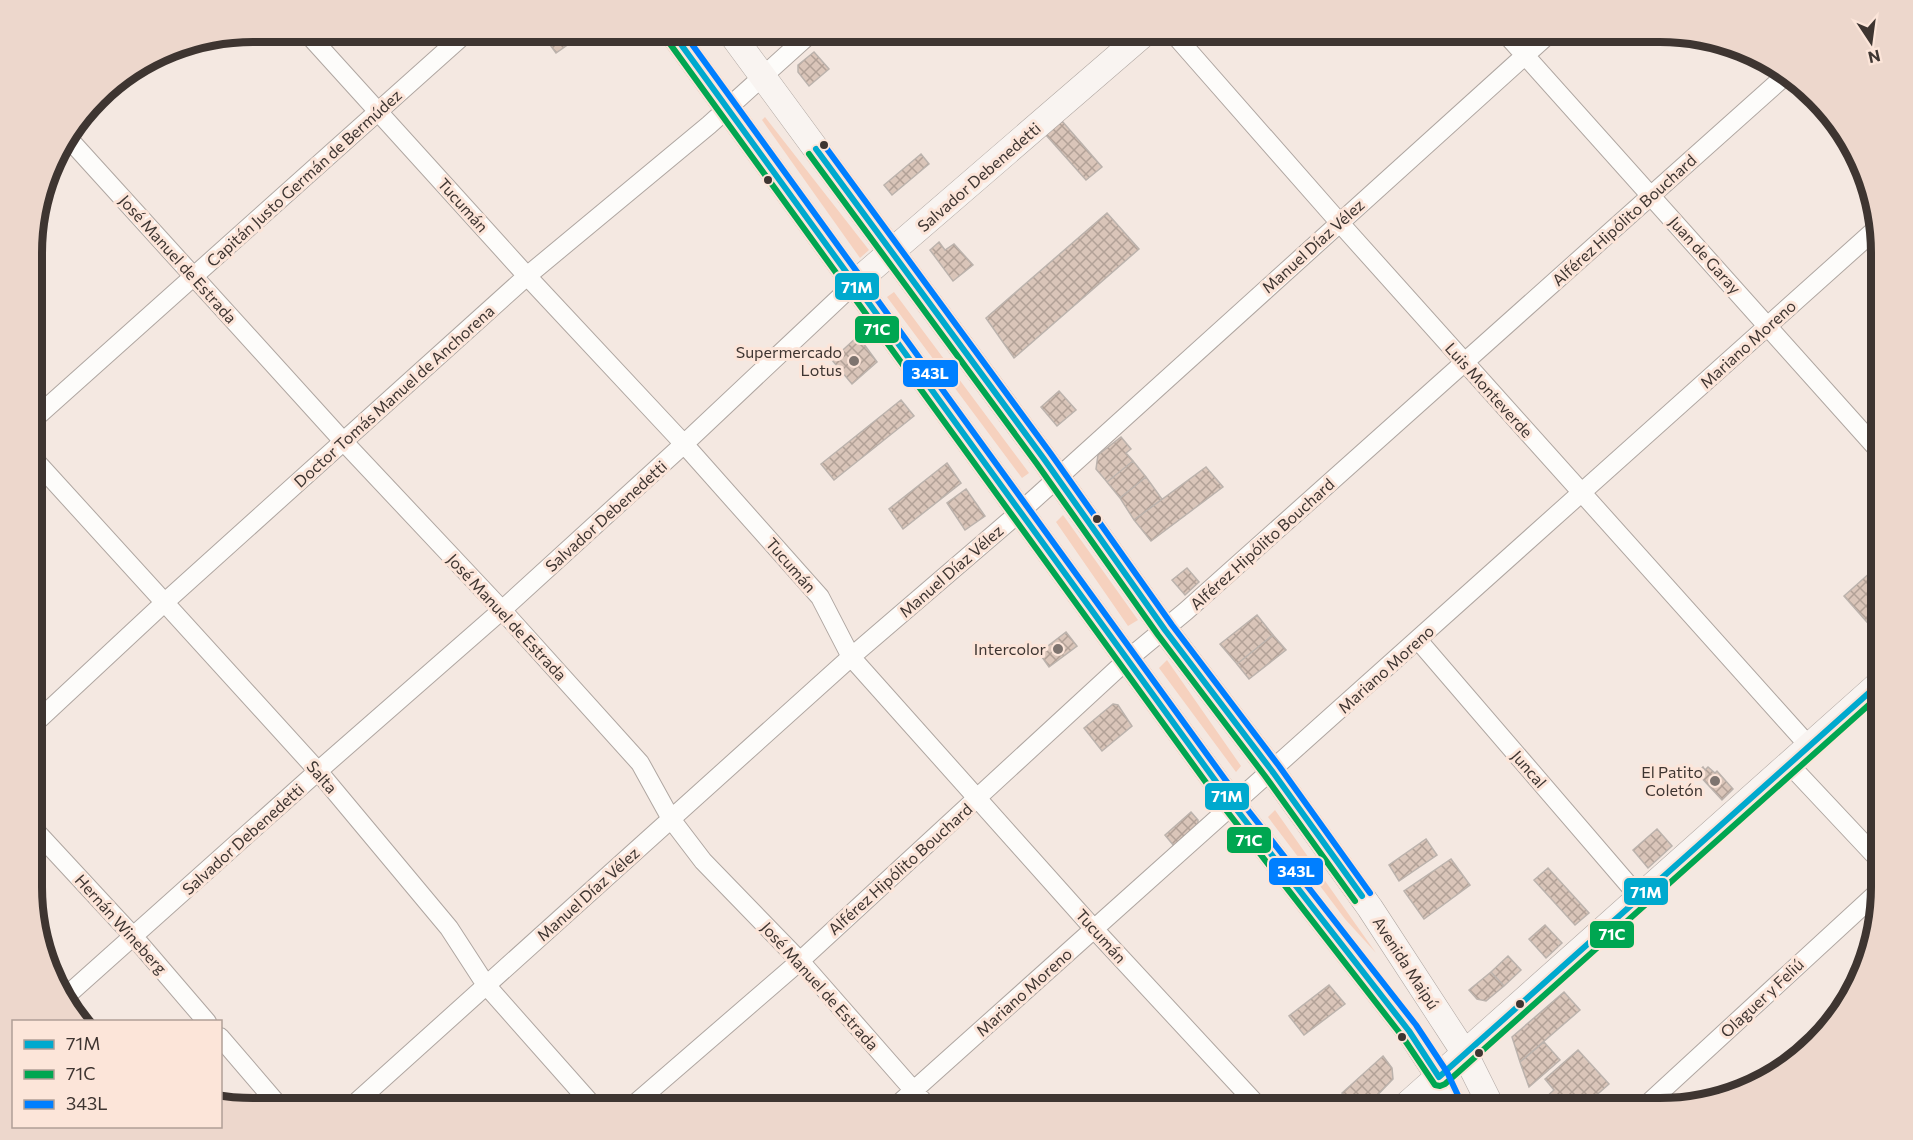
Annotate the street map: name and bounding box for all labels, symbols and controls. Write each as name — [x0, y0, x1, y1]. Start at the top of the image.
north arrow — [1841, 12, 1901, 72]
text: N — [1867, 46, 1882, 68]
street label: Capitán Justo Germán de Bermúdez — [202, 85, 405, 270]
street label: Salvador Debenedetti — [913, 118, 1044, 235]
unlabelled marker — [818, 139, 830, 151]
street label: Alférez Hipólito Bouchard — [1548, 150, 1700, 289]
street label: Tucumán — [434, 174, 493, 236]
unlabelled marker — [762, 174, 774, 186]
street label: José Manuel de Estrada — [116, 191, 241, 327]
street label: Manuel Díaz Vélez — [1258, 195, 1368, 297]
street label: Juan de Garay — [1666, 212, 1745, 297]
line badge: 71M — [834, 272, 880, 301]
text: 71M — [841, 277, 873, 296]
street label: Mariano Moreno — [1696, 296, 1799, 392]
street label: Doctor Tomás Manuel de Anchorena — [290, 301, 498, 491]
line badge: 71C — [854, 315, 900, 344]
text: 71C — [864, 319, 891, 338]
street label: Luis Monteverde — [1442, 338, 1537, 441]
place label: Supermercado Lotus — [736, 342, 842, 379]
marker: Supermercado Lotus — [847, 354, 861, 368]
line badge: 343L — [902, 359, 959, 388]
text: 343L — [911, 363, 949, 382]
street label: Salvador Debenedetti — [541, 456, 670, 575]
street label: Alférez Hipólito Bouchard — [1186, 474, 1338, 613]
unlabelled marker — [1091, 513, 1103, 525]
street label: Manuel Díaz Vélez — [895, 520, 1006, 621]
street label: Tucumán — [763, 533, 820, 596]
street label: José Manuel de Estrada — [444, 549, 571, 684]
street label: Mariano Moreno — [1334, 621, 1437, 717]
place label: Intercolor — [974, 639, 1047, 658]
marker: Intercolor — [1051, 642, 1065, 656]
street label: Juncal — [1508, 746, 1551, 791]
street label: Salta — [303, 757, 342, 797]
place label: El Patito Coletón — [1641, 762, 1703, 799]
marker: El Patito Coletón — [1708, 774, 1722, 788]
street label: Salvador Debenedetti — [178, 779, 307, 898]
line badge: 71M — [1204, 782, 1250, 811]
text: 71M — [1211, 786, 1243, 805]
street label: Alférez Hipólito Bouchard — [824, 799, 976, 938]
line badge: 71C — [1226, 826, 1272, 854]
text: 71C — [1236, 830, 1263, 849]
street label: Manuel Díaz Vélez — [533, 843, 643, 945]
line badge: 343L — [1268, 857, 1324, 886]
text: 343L — [1277, 861, 1315, 880]
street label: Hernán Wineberg — [72, 870, 171, 978]
line badge: 71M — [1623, 877, 1669, 906]
text: 71M — [1630, 882, 1662, 901]
street label: Tucumán — [1072, 905, 1131, 967]
street label: Avenida Maipú — [1369, 913, 1443, 1013]
street label: José Manuel de Estrada — [758, 918, 883, 1054]
line badge: 71C — [1589, 920, 1635, 949]
text: 71C — [1599, 924, 1626, 943]
street label: Mariano Moreno — [972, 944, 1075, 1040]
street label: Olaguer y Feliú — [1716, 954, 1807, 1041]
unlabelled marker — [1514, 998, 1526, 1010]
legend — [12, 1020, 222, 1128]
unlabelled marker — [1396, 1031, 1408, 1043]
text: 71M — [66, 1032, 100, 1054]
unlabelled marker — [1473, 1047, 1485, 1059]
text: 71C — [66, 1062, 96, 1084]
text: 343L — [66, 1092, 108, 1114]

